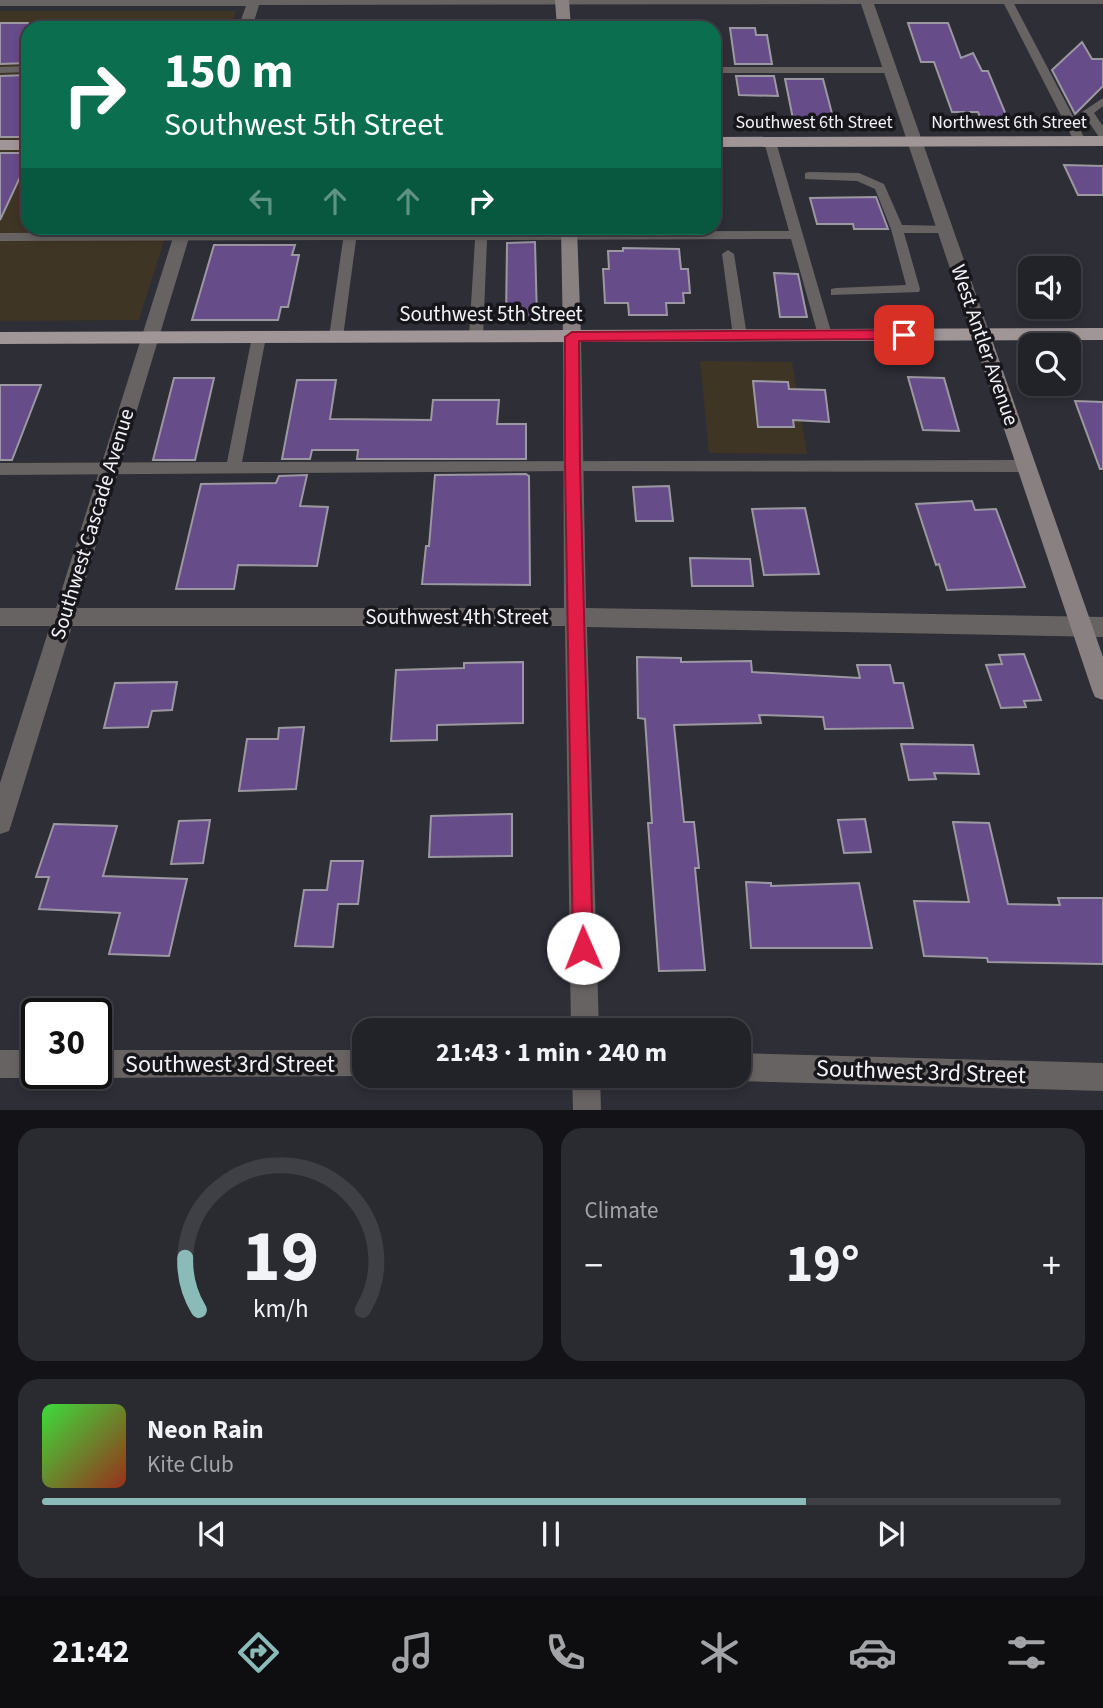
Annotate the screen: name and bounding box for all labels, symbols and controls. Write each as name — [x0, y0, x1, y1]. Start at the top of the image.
text: 150 m — [164, 37, 293, 107]
icon: right — [49, 49, 140, 140]
text: Southwest 5th Street — [164, 102, 444, 148]
street label: Southwest 6th Street — [735, 110, 893, 135]
street label: Northwest 6th Street — [931, 110, 1087, 135]
icon: left — [243, 182, 281, 220]
icon: ahead — [316, 182, 354, 220]
icon: ahead — [389, 182, 427, 220]
icon: right — [462, 182, 500, 220]
map controls — [1018, 256, 1081, 396]
button: sound — [1018, 256, 1081, 319]
street label: West Antler Avenue — [943, 260, 1027, 430]
street label: Southwest 5th Street — [399, 299, 583, 329]
pin — [874, 305, 934, 365]
icon: arrive — [885, 316, 923, 354]
button: search — [1018, 333, 1081, 396]
street label: Southwest Cascade Avenue — [43, 405, 141, 643]
street label: Southwest 4th Street — [365, 602, 549, 632]
position arrow — [546, 911, 620, 985]
speed limit sign: 30 — [21, 998, 112, 1089]
text: 21:43 · 1 min · 240 m — [436, 1034, 667, 1071]
street label: Southwest 3rd Street — [125, 1047, 335, 1082]
street label: Southwest 3rd Street — [816, 1051, 1026, 1093]
text: Climate — [585, 1194, 658, 1227]
text: 19 — [242, 1206, 319, 1310]
text: 19° — [786, 1228, 860, 1302]
text: − — [585, 1239, 603, 1293]
text: + — [1042, 1239, 1061, 1293]
text: km/h — [253, 1291, 308, 1327]
text: Neon Rain — [147, 1411, 264, 1448]
text: Kite Club — [147, 1448, 234, 1481]
icon: previous — [193, 1515, 231, 1553]
icon: pause — [532, 1515, 570, 1553]
icon: next — [872, 1515, 910, 1553]
icon: directions — [234, 1628, 283, 1677]
icon: music — [388, 1628, 437, 1677]
icon: phone — [541, 1628, 590, 1677]
icon: climate — [695, 1628, 744, 1677]
icon: car — [848, 1628, 897, 1677]
icon: filters — [1002, 1628, 1051, 1677]
text: 21:42 — [52, 1629, 129, 1675]

